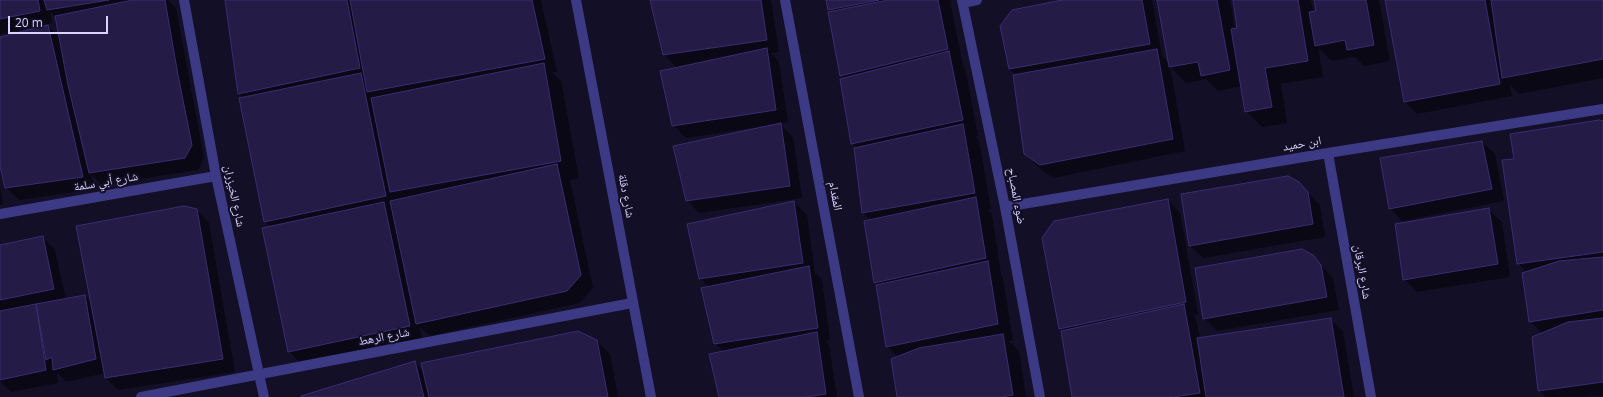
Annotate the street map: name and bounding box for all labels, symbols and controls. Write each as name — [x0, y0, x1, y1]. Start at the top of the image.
scale bar — [10, 8, 110, 34]
text: 20 m — [15, 14, 43, 31]
street label: ابن حميد — [1282, 134, 1322, 154]
street label: شارع الخيزران — [220, 164, 248, 228]
street label: ضوء المصباح — [1003, 167, 1029, 225]
street label: شارع أبي سلمة — [73, 169, 139, 195]
street label: شارع دقلة — [615, 173, 637, 219]
street label: المقدام — [825, 180, 845, 212]
street label: شارع البرقان — [1350, 244, 1374, 300]
street label: شارع الرهط — [357, 325, 411, 349]

